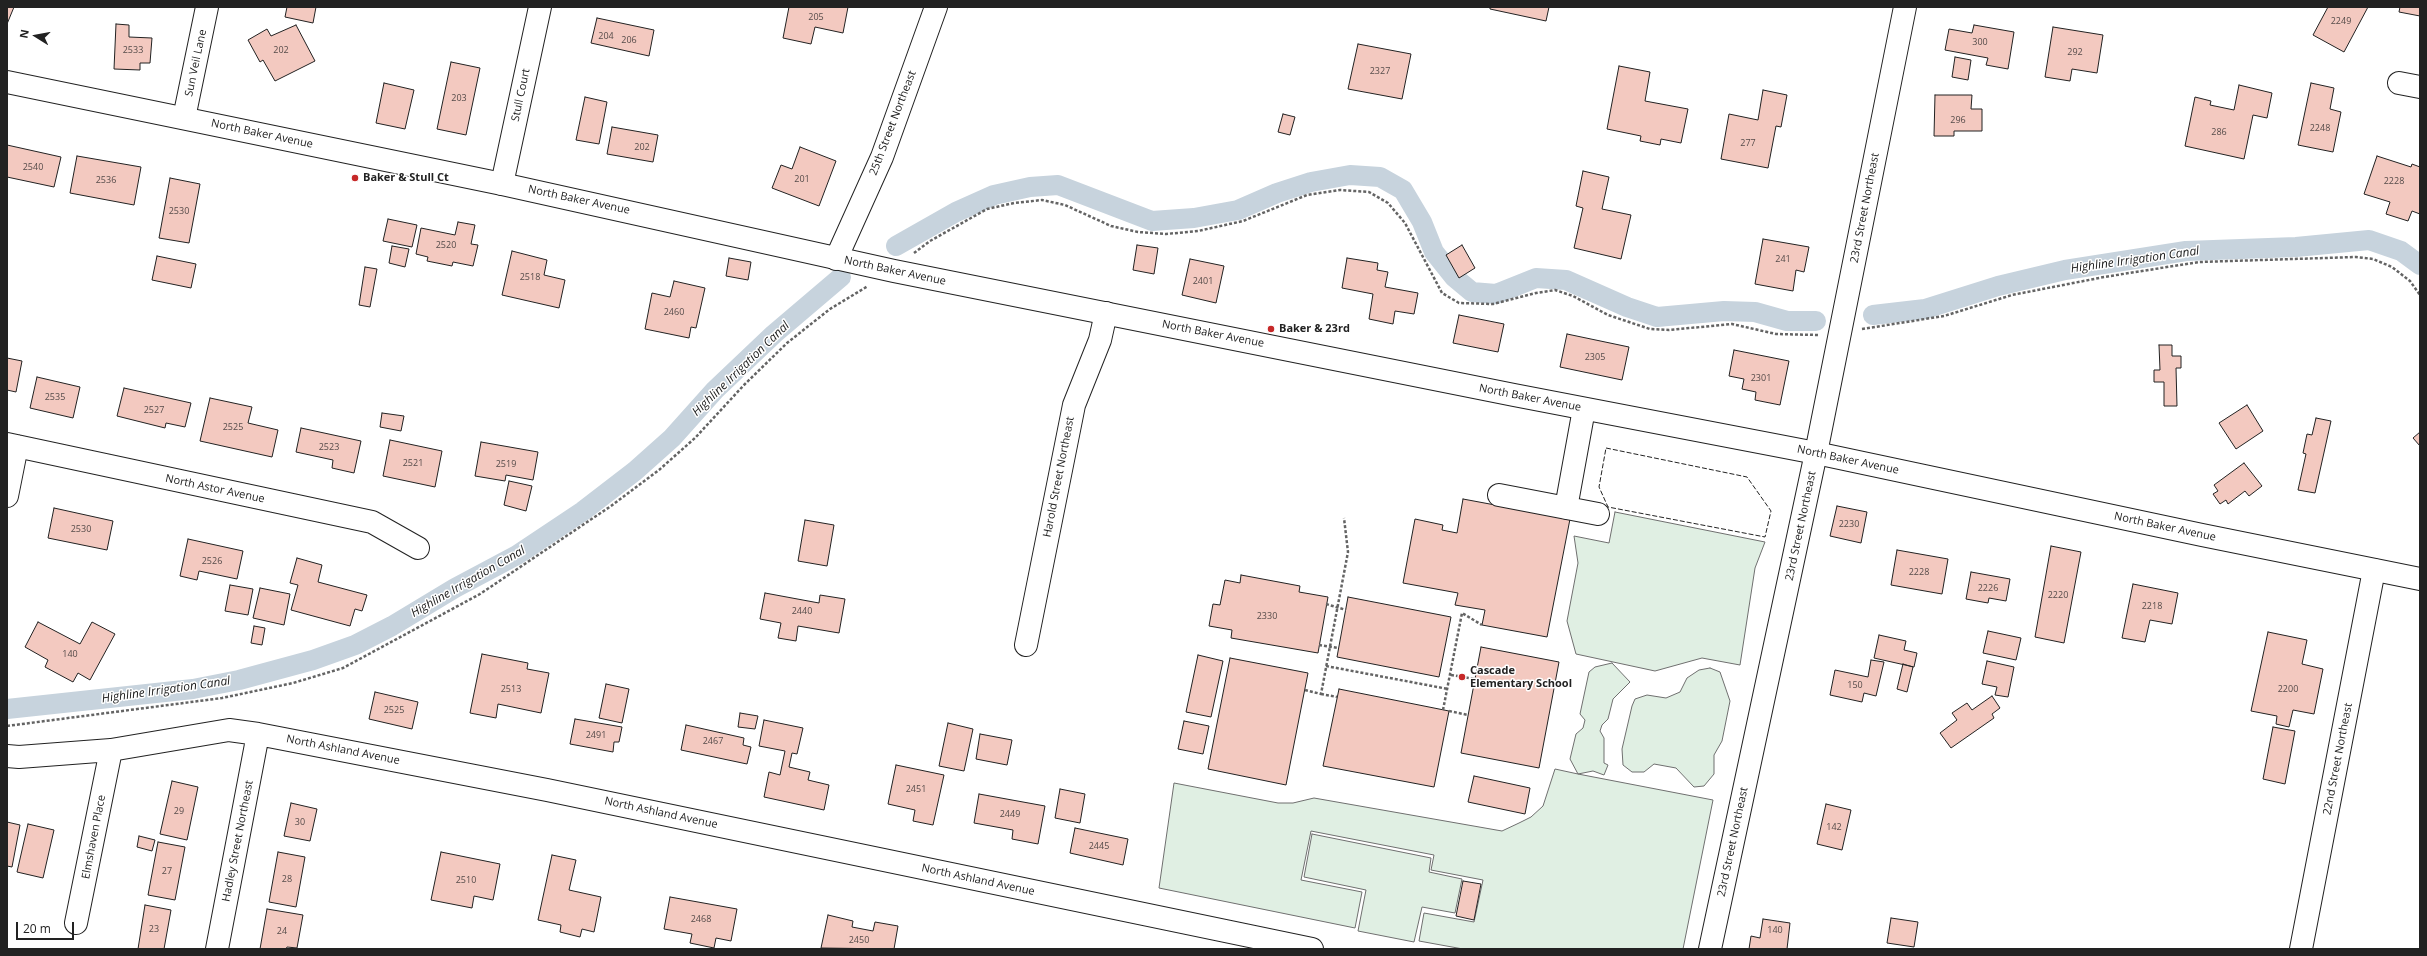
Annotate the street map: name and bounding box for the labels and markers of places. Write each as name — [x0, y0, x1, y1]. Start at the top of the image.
place label: Baker & Stull Ct — [363, 171, 449, 185]
marker: Baker & Stull Ct — [350, 173, 360, 183]
place label: Baker & 23rd — [1279, 322, 1350, 336]
marker: Baker & 23rd — [1266, 324, 1276, 334]
place label: Cascade Elementary School — [1470, 664, 1572, 690]
marker: Cascade Elementary School — [1457, 672, 1467, 682]

